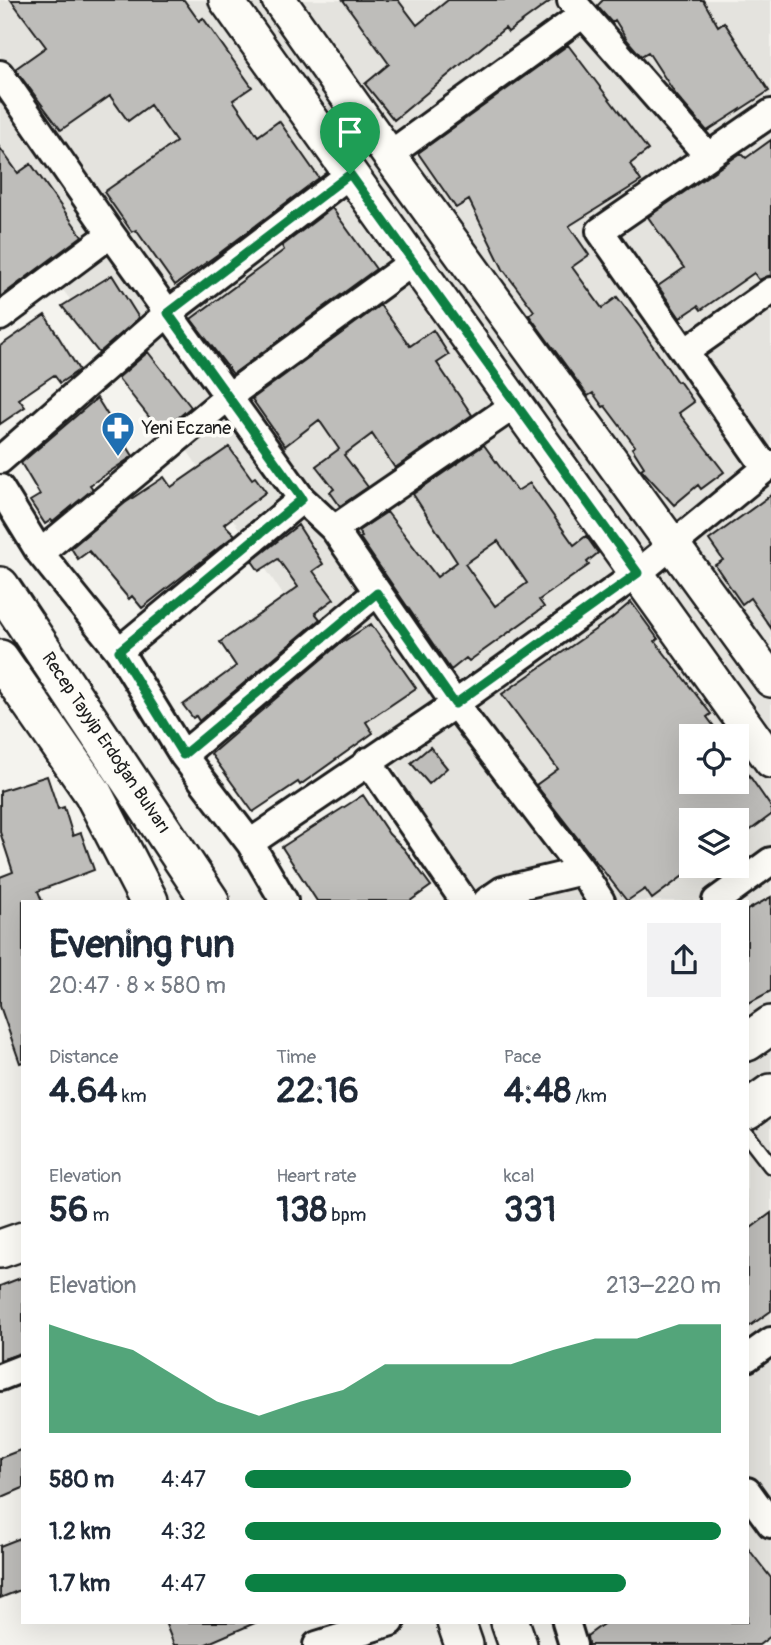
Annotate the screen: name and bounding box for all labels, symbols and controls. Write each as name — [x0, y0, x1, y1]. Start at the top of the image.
pin — [320, 102, 380, 174]
icon: arrive — [331, 113, 369, 151]
pharmacy icon: Yeni Eczane — [99, 409, 137, 458]
place label: Yeni Eczane — [141, 417, 231, 440]
street label: Recep Tayyip Erdoğan Bulvarı — [37, 648, 175, 838]
map controls — [679, 724, 749, 878]
button: locate — [679, 724, 749, 794]
button: layers — [679, 808, 749, 878]
text: Evening run — [49, 921, 235, 969]
button: share — [647, 923, 721, 997]
text: 20:47 · 8 × 580 m — [49, 971, 226, 1000]
text: Distance — [49, 1045, 118, 1069]
text: Time — [276, 1045, 316, 1069]
text: Pace — [504, 1045, 541, 1069]
text: 4.64 — [49, 1069, 118, 1113]
text: 22:16 — [276, 1069, 359, 1113]
text: 4:48 — [504, 1069, 571, 1113]
text: km — [118, 1084, 147, 1108]
text: /km — [571, 1084, 607, 1108]
text: Elevation — [49, 1164, 121, 1188]
text: Heart rate — [276, 1164, 356, 1188]
text: kcal — [504, 1164, 535, 1188]
text: 56 — [49, 1188, 88, 1232]
text: 138 — [276, 1188, 327, 1232]
text: 331 — [504, 1188, 556, 1232]
text: m — [88, 1203, 109, 1227]
text: bpm — [327, 1203, 366, 1227]
text: Elevation — [49, 1271, 137, 1300]
text: 213–220 m — [606, 1271, 721, 1300]
text: 580 m — [49, 1465, 114, 1494]
text: 4:47 — [161, 1465, 206, 1494]
text: 1.2 km — [49, 1517, 111, 1546]
text: 4:32 — [161, 1517, 206, 1546]
text: 1.7 km — [49, 1569, 110, 1598]
text: 4:47 — [161, 1569, 206, 1598]

